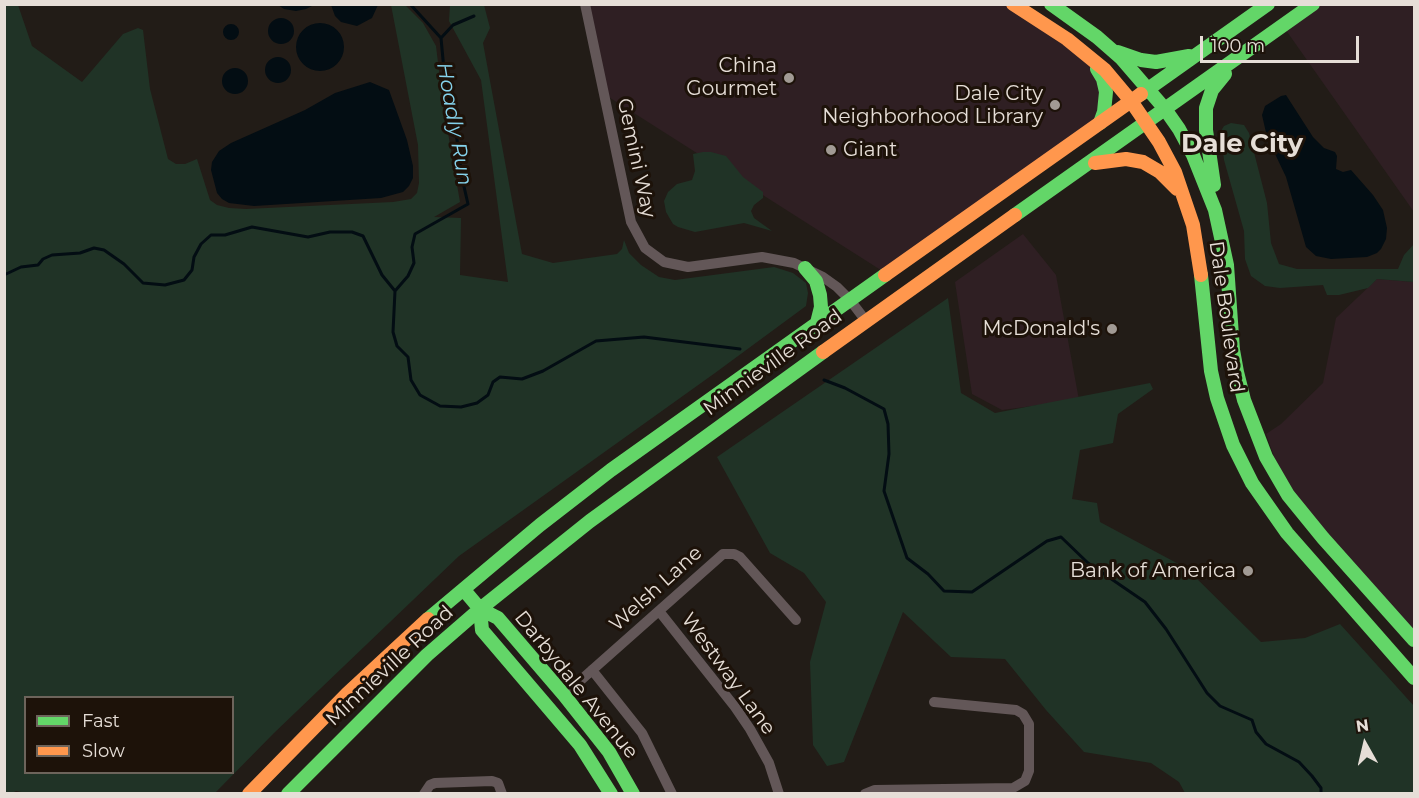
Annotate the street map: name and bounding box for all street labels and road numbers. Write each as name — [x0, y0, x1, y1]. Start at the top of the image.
street label: Gemini Way — [612, 96, 660, 220]
street label: Dale Boulevard — [1203, 240, 1249, 394]
street label: Minnieville Road — [699, 305, 847, 421]
street label: Welsh Lane — [605, 541, 707, 637]
street label: Minnieville Road — [321, 601, 459, 731]
street label: Darbydale Avenue — [509, 606, 643, 764]
street label: Westway Lane — [676, 608, 780, 740]

